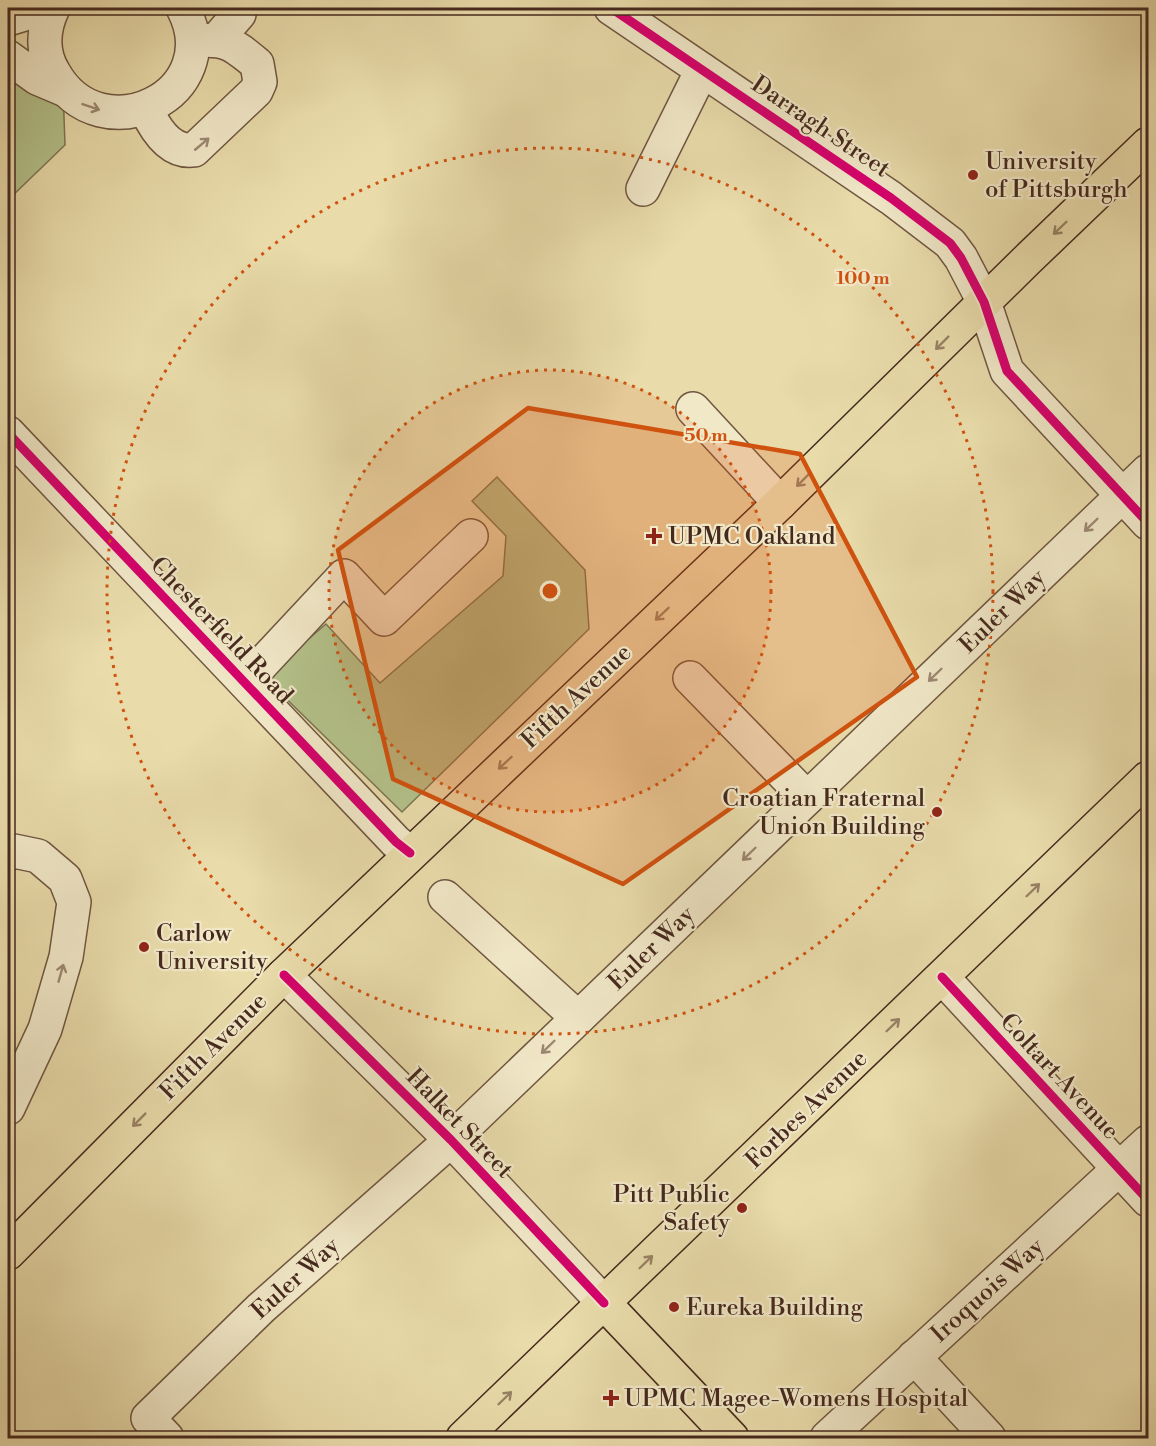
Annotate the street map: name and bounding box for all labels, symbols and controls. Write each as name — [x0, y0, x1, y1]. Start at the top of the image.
street label: Darragh Street — [745, 69, 896, 185]
one-way arrow — [81, 102, 100, 113]
one-way arrow — [194, 137, 210, 150]
place label: University of Pittsburgh — [985, 147, 1128, 205]
marker: University of Pittsburgh — [966, 168, 980, 182]
one-way arrow — [1053, 221, 1068, 235]
text: 100 m — [836, 267, 890, 290]
one-way arrow — [935, 336, 950, 350]
text: 50 m — [684, 424, 728, 447]
one-way arrow — [796, 473, 811, 487]
one-way arrow — [1084, 518, 1099, 532]
place label: UPMC Oakland — [668, 522, 836, 552]
marker: UPMC Oakland — [645, 527, 663, 545]
street label: Chesterfield Road — [143, 551, 299, 711]
street label: Euler Way — [953, 563, 1052, 660]
centre of rings — [540, 581, 560, 601]
one-way arrow — [655, 607, 670, 622]
street label: Fifth Avenue — [515, 638, 638, 755]
one-way arrow — [928, 668, 943, 682]
one-way arrow — [498, 756, 513, 770]
place label: Croatian Fraternal Union Building — [722, 784, 926, 842]
marker: Croatian Fraternal Union Building — [930, 805, 944, 819]
one-way arrow — [742, 846, 757, 860]
one-way arrow — [1025, 883, 1040, 897]
street label: Euler Way — [602, 900, 701, 997]
place label: Carlow University — [156, 919, 268, 977]
marker: Carlow University — [137, 940, 151, 954]
one-way arrow — [56, 964, 67, 983]
street label: Fifth Avenue — [154, 987, 274, 1107]
street label: Coltart Avenue — [993, 1007, 1125, 1146]
one-way arrow — [885, 1018, 900, 1033]
one-way arrow — [540, 1040, 555, 1054]
street label: Forbes Avenue — [739, 1044, 874, 1175]
street label: Halket Street — [399, 1062, 520, 1185]
one-way arrow — [131, 1113, 146, 1128]
place label: Pitt Public Safety — [613, 1180, 730, 1238]
marker: Pitt Public Safety — [735, 1201, 749, 1215]
street label: Euler Way — [245, 1231, 346, 1326]
street label: Iroquois Way — [925, 1232, 1051, 1349]
one-way arrow — [638, 1255, 653, 1269]
place label: Eureka Building — [686, 1293, 863, 1323]
marker: Eureka Building — [667, 1300, 681, 1314]
place label: UPMC Magee-Womens Hospital — [624, 1384, 968, 1414]
marker: UPMC Magee-Womens Hospital — [602, 1389, 620, 1407]
one-way arrow — [497, 1391, 512, 1405]

